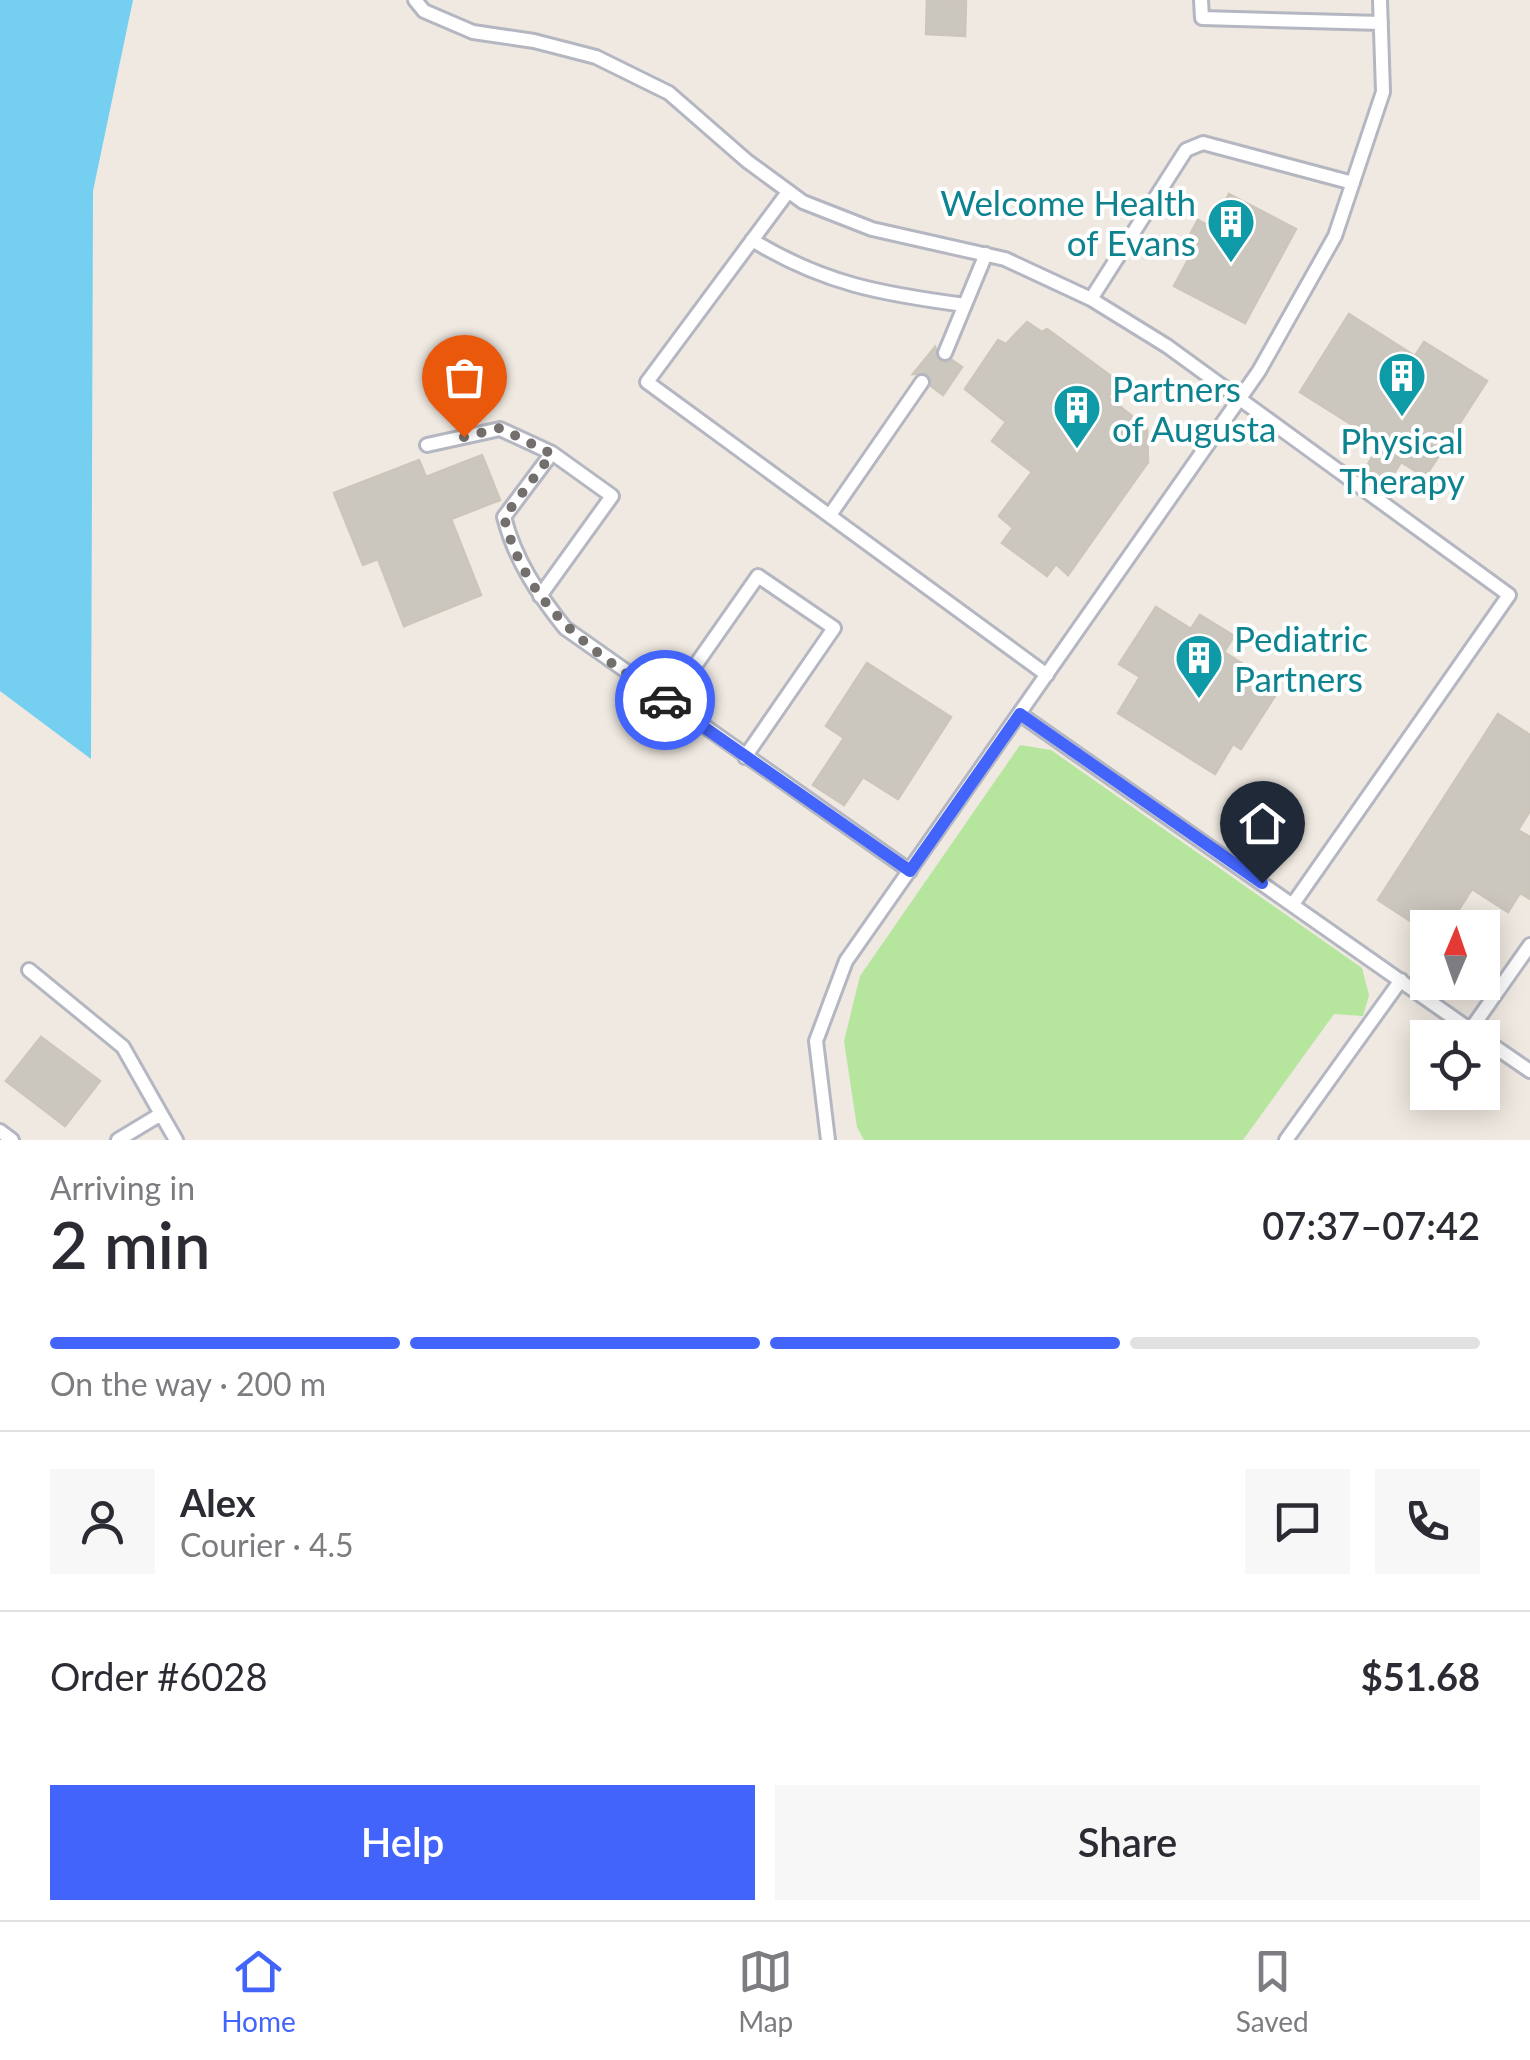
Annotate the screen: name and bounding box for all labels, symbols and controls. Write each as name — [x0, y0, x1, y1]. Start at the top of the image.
place label: Welcome Health of Evans — [940, 181, 1196, 263]
building icon: Welcome Health of Evans — [1205, 196, 1257, 264]
pin — [422, 335, 507, 438]
icon: bag — [437, 350, 492, 405]
building icon: Physical Therapy — [1376, 350, 1428, 418]
place label: Partners of Augusta — [1112, 367, 1276, 449]
building icon: Partners of Augusta — [1051, 382, 1103, 450]
place label: Physical Therapy — [1339, 419, 1465, 501]
place label: Pediatric Partners — [1234, 617, 1368, 699]
building icon: Pediatric Partners — [1173, 632, 1225, 700]
courier — [615, 650, 715, 750]
icon: car — [638, 673, 693, 728]
pin — [1220, 781, 1305, 884]
icon: home — [1235, 796, 1290, 851]
north arrow — [1410, 910, 1500, 1000]
map controls — [1410, 910, 1500, 1110]
button: locate — [1410, 1020, 1500, 1110]
text: Arriving in — [50, 1168, 195, 1207]
text: 07:37–07:42 — [1262, 1202, 1480, 1248]
text: 2 min — [50, 1205, 210, 1283]
text: On the way · 200 m — [50, 1364, 326, 1403]
button: person — [50, 1469, 155, 1574]
button: chat — [1245, 1469, 1350, 1574]
button: phone — [1375, 1469, 1480, 1574]
text: Alex — [180, 1479, 256, 1525]
text: Courier · 4.5 — [180, 1525, 354, 1564]
text: Order #6028 — [50, 1653, 267, 1699]
text: $51.68 — [1361, 1653, 1480, 1699]
button: Help — [50, 1785, 755, 1900]
button: Share — [775, 1785, 1480, 1900]
tab: Home — [221, 1944, 296, 2038]
tab: Map — [738, 1944, 793, 2038]
tab: Saved — [1236, 1944, 1309, 2038]

